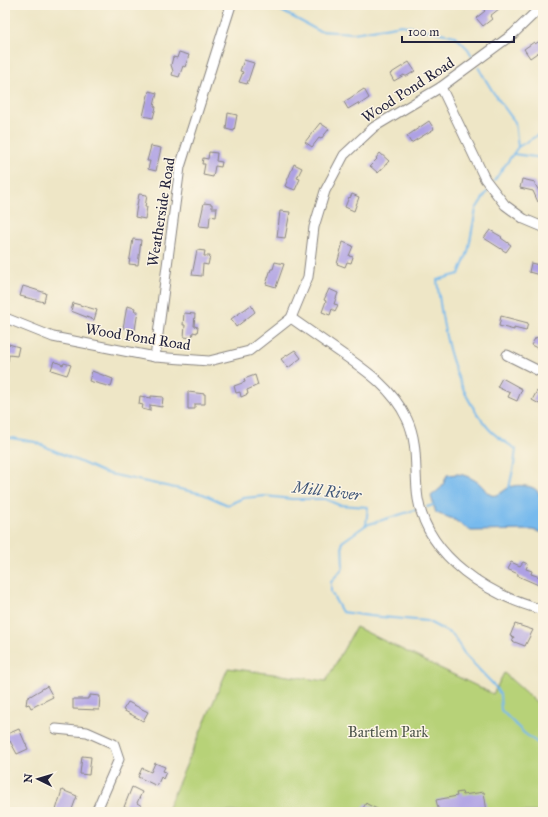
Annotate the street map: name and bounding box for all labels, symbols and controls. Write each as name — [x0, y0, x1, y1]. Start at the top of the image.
scale bar — [402, 18, 514, 44]
text: 100 m — [408, 25, 439, 39]
street label: Wood Pond Road — [358, 53, 458, 127]
street label: Weatherside Road — [143, 156, 179, 268]
street label: Wood Pond Road — [84, 320, 192, 354]
water label: Mill River — [290, 477, 364, 505]
park label: Bartlem Park — [348, 723, 428, 741]
north arrow — [18, 759, 58, 799]
text: N — [22, 772, 35, 783]

